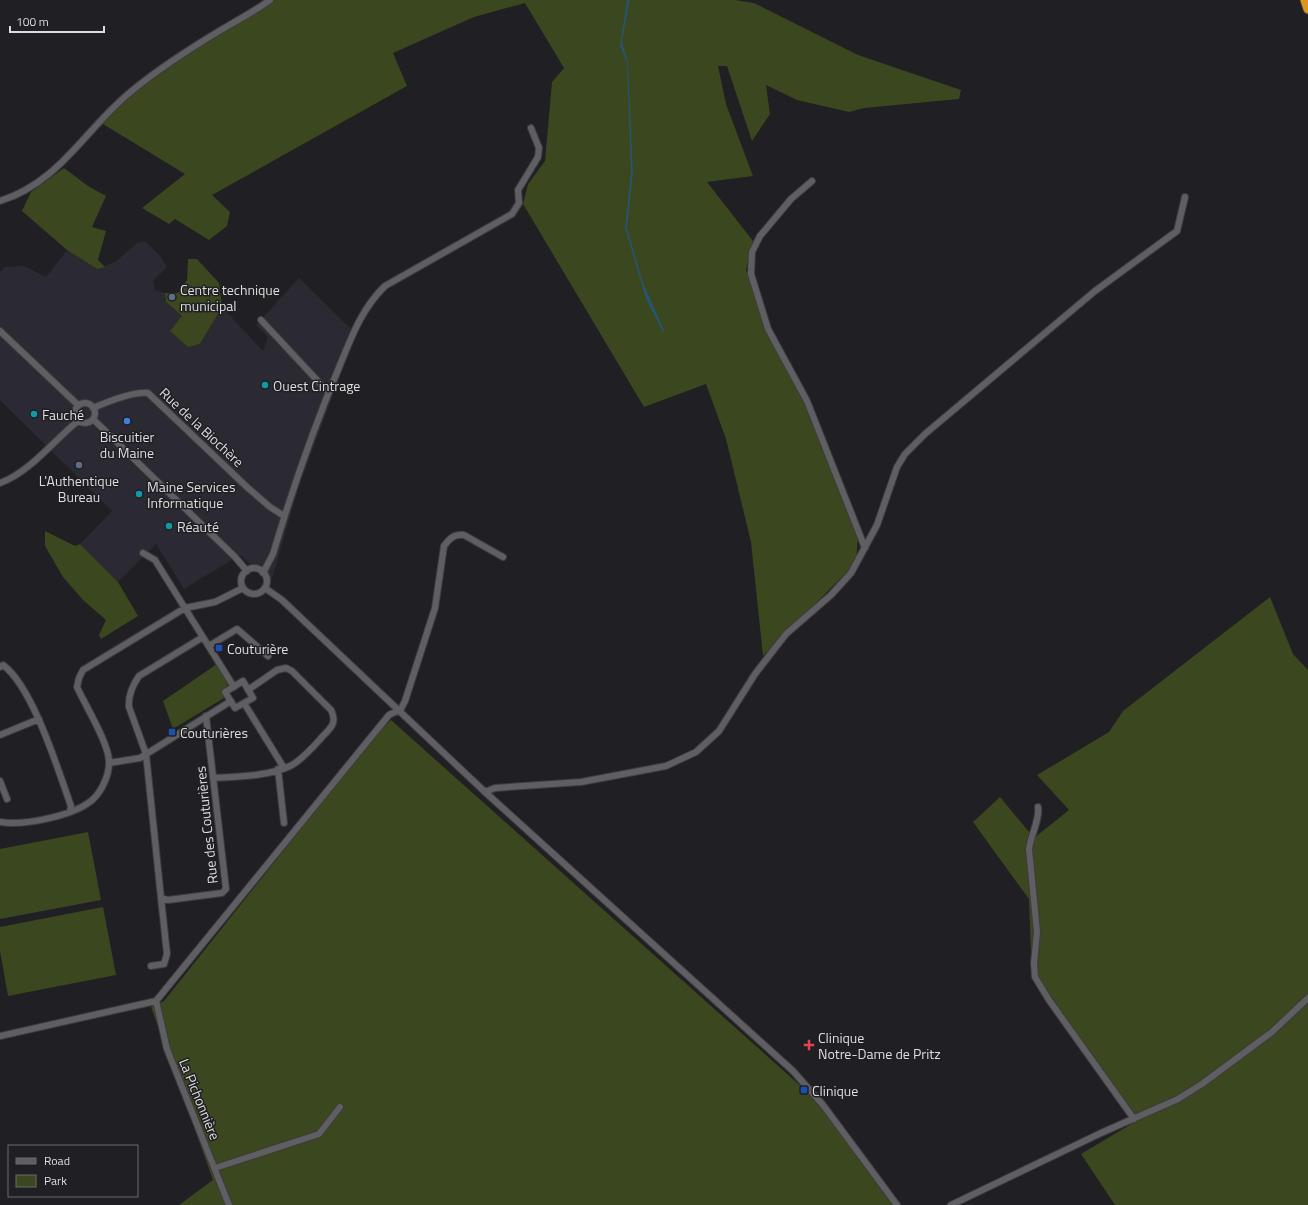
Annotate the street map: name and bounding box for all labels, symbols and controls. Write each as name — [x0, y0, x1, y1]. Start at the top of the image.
scale bar — [10, 8, 104, 34]
text: 100 m — [16, 12, 49, 31]
place label: Centre technique municipal — [180, 279, 280, 316]
marker: Centre technique municipal — [167, 292, 177, 302]
place label: Ouest Cintrage — [273, 375, 360, 396]
marker: Ouest Cintrage — [260, 380, 270, 390]
street label: Rue de la Biochère — [155, 382, 249, 472]
place label: Fauché — [42, 404, 84, 425]
marker: Fauché — [29, 409, 39, 419]
marker: Biscuitier du Maine — [122, 416, 132, 426]
place label: Biscuitier du Maine — [100, 426, 155, 463]
marker: L'Authentique Bureau — [74, 460, 84, 470]
place label: L'Authentique Bureau — [39, 470, 119, 507]
place label: Maine Services Informatique — [147, 476, 235, 513]
marker: Maine Services Informatique — [134, 489, 144, 499]
place label: Réauté — [177, 516, 219, 537]
marker: Réauté — [164, 521, 174, 531]
place label: Couturière — [227, 638, 288, 659]
marker: Couturière — [214, 643, 224, 653]
place label: Couturières — [180, 722, 248, 743]
marker: Couturières — [167, 727, 177, 737]
street label: Rue des Couturières — [189, 765, 223, 885]
place label: Clinique Notre-Dame de Pritz — [818, 1027, 941, 1064]
marker: Clinique Notre-Dame de Pritz — [803, 1039, 815, 1051]
street label: La Pichonnière — [174, 1055, 226, 1143]
place label: Clinique — [812, 1080, 858, 1101]
marker: Clinique — [799, 1085, 809, 1095]
legend — [8, 1145, 138, 1197]
text: Road — [44, 1151, 70, 1170]
text: Park — [44, 1171, 67, 1190]

